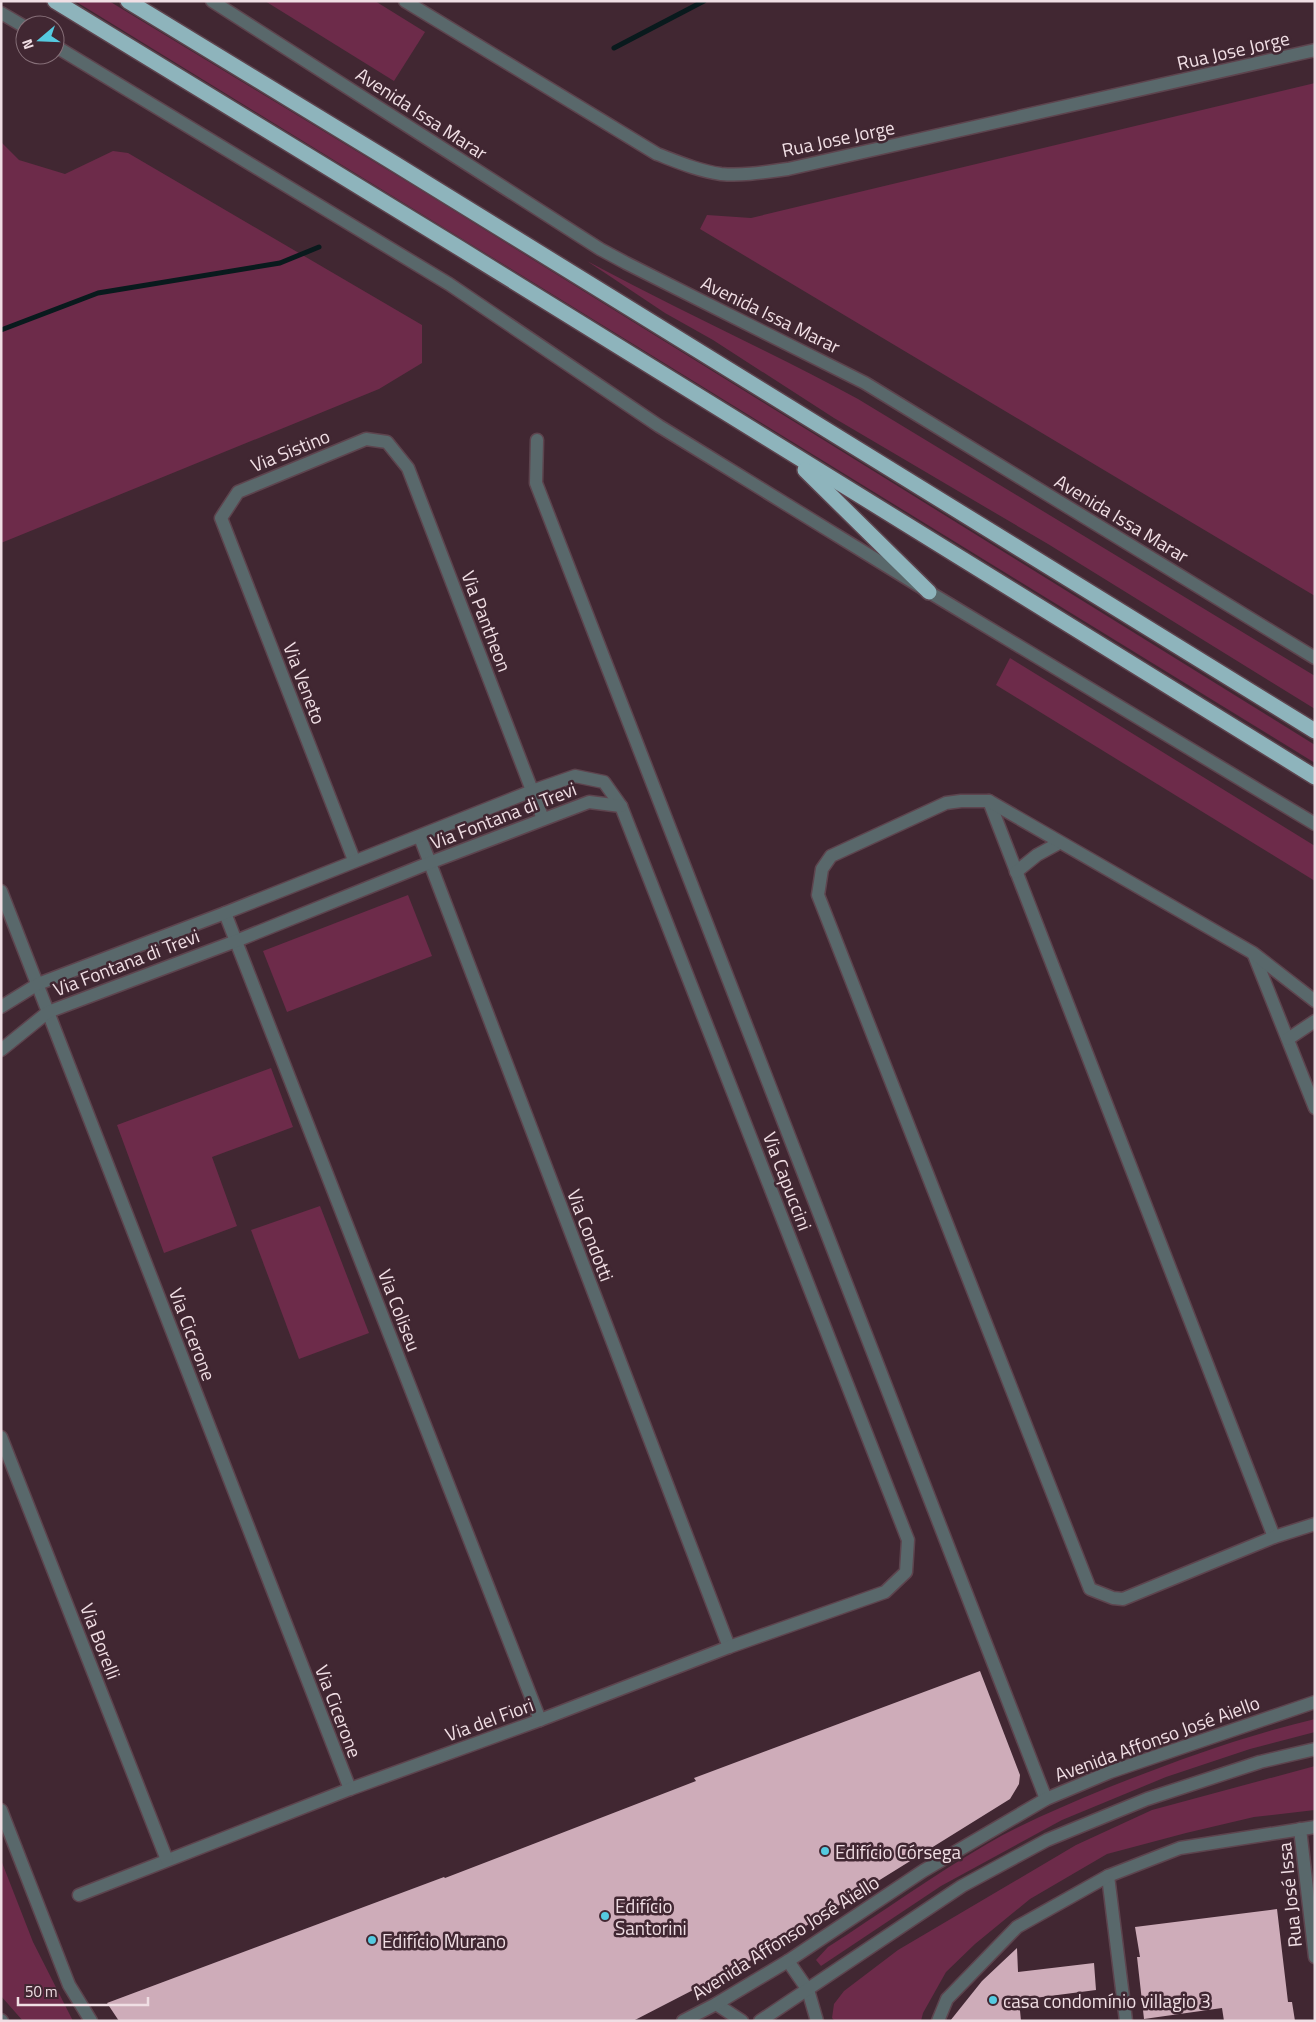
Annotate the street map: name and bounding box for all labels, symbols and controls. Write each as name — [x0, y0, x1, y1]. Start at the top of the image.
north arrow — [15, 15, 65, 65]
street label: Rua Jose Jorge — [1174, 23, 1292, 77]
text: N — [16, 36, 39, 52]
street label: Avenida Issa Marar — [350, 59, 494, 167]
street label: Rua Jose Jorge — [779, 112, 897, 164]
street label: Avenida Issa Marar — [696, 268, 846, 360]
street label: Via Sistino — [246, 421, 334, 479]
street label: Avenida Issa Marar — [1049, 466, 1195, 570]
street label: Via Pantheon — [454, 566, 520, 676]
street label: Via Veneto — [276, 638, 334, 728]
street label: Via Fontana di Trevi — [426, 774, 580, 856]
street label: Via Fontana di Trevi — [49, 921, 203, 1003]
street label: Via Capuccini — [756, 1127, 820, 1235]
street label: Via Condotti — [560, 1185, 622, 1285]
street label: Via Coliseu — [371, 1265, 429, 1355]
street label: Via Cicerone — [162, 1283, 224, 1385]
street label: Via Borelli — [73, 1599, 129, 1683]
street label: Via Cicerone — [308, 1660, 370, 1762]
street label: Avenida Affonso José Aiello — [1050, 1687, 1264, 1789]
street label: Via del Fiori — [441, 1690, 537, 1748]
place label: Edifício Córsega — [835, 1837, 962, 1866]
street label: Rua José Issa — [1269, 1841, 1309, 1949]
marker: Edifício Córsega — [819, 1845, 831, 1857]
street label: Avenida Affonso José Aiello — [686, 1867, 884, 2007]
place label: Edifício Santorini — [615, 1891, 687, 1942]
marker: Edifício Santorini — [599, 1910, 611, 1922]
place label: Edifício Murano — [382, 1926, 506, 1955]
marker: Edifício Murano — [366, 1934, 378, 1946]
scale bar — [18, 1974, 148, 2006]
text: 50 m — [25, 1980, 58, 2003]
place label: casa condomínio villagio 3 — [1003, 1986, 1211, 2015]
marker: casa condomínio villagio 3 — [987, 1994, 999, 2006]

